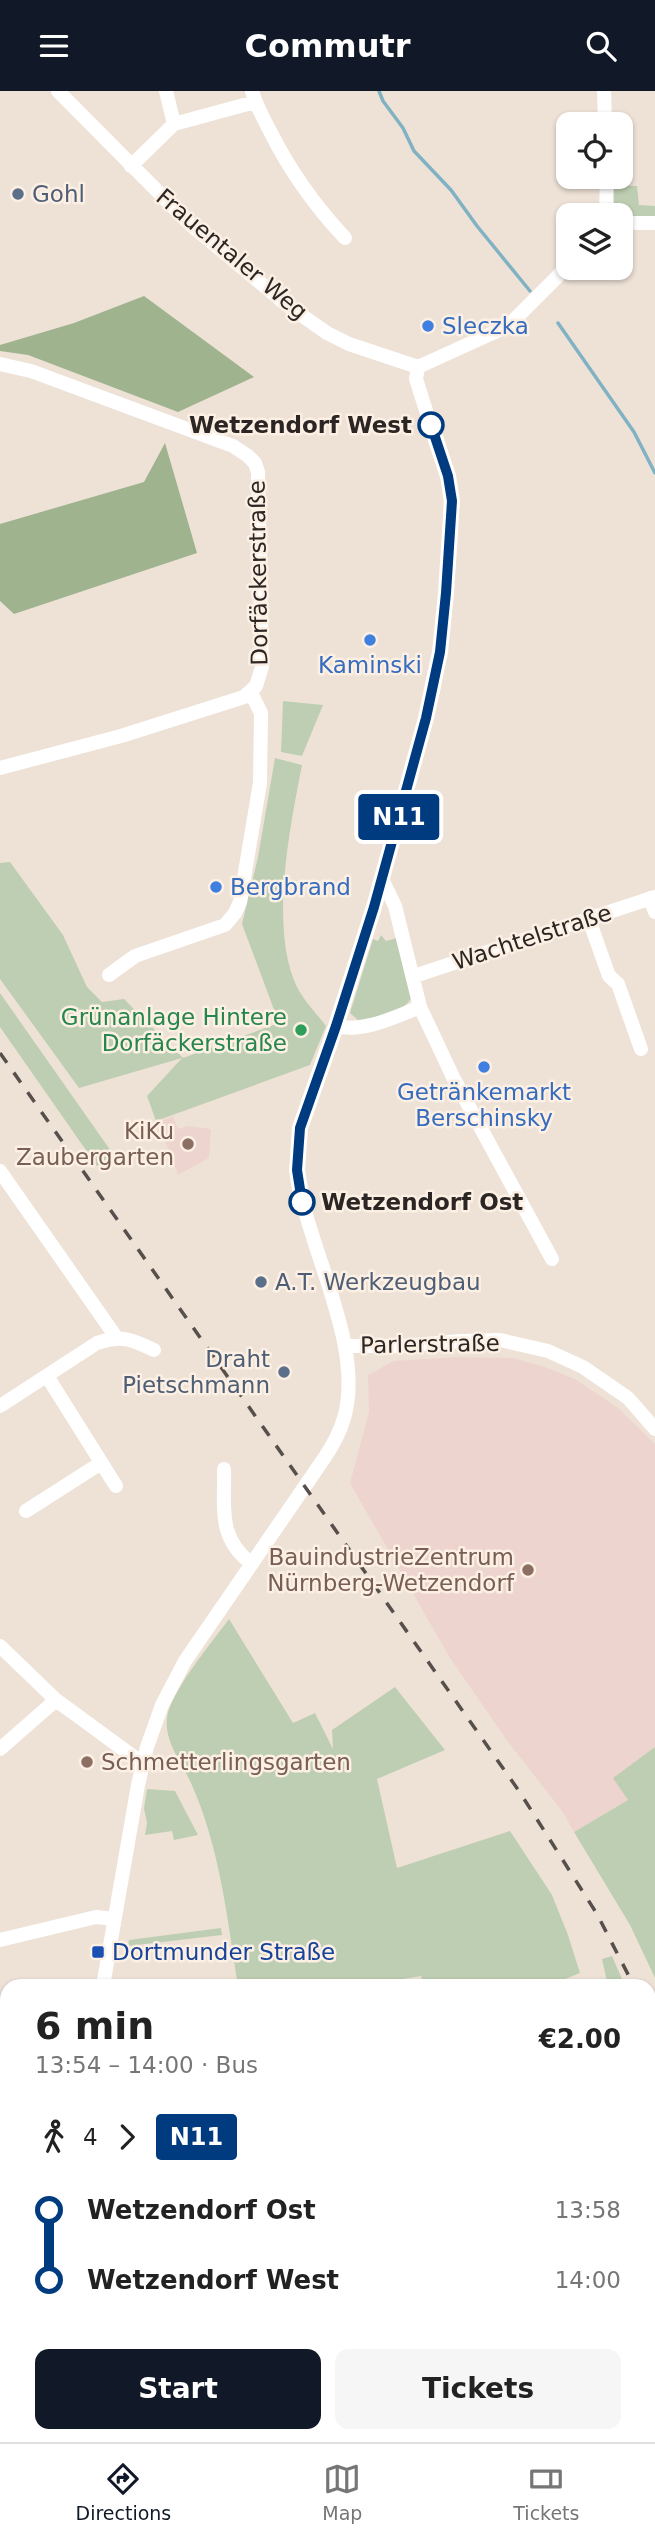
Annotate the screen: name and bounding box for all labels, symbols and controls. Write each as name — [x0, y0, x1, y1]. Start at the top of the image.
icon: menu — [35, 27, 73, 65]
text: Commutr — [244, 27, 411, 65]
icon: search — [582, 27, 620, 65]
map controls — [556, 112, 633, 280]
button: locate — [556, 112, 633, 189]
place label: Gohl — [32, 181, 85, 207]
street label: Frauentaler Weg — [151, 183, 313, 325]
marker: Gohl — [10, 186, 26, 202]
button: layers — [556, 203, 633, 280]
place label: Sleczka — [442, 313, 529, 339]
marker: Sleczka — [420, 318, 436, 334]
place label: Wetzendorf West — [189, 412, 412, 438]
marker: Wetzendorf West — [418, 412, 444, 438]
street label: Dorfäckerstraße — [243, 480, 273, 666]
marker: Kaminski — [362, 632, 378, 648]
place label: Kaminski — [318, 652, 422, 678]
line badge: N11 — [359, 794, 439, 840]
text: N11 — [372, 803, 426, 831]
place label: Bergbrand — [230, 874, 351, 900]
marker: Bergbrand — [208, 879, 224, 895]
street label: Wachtelstraße — [449, 899, 615, 975]
place label: Grünanlage Hintere Dorfäckerstraße — [61, 1004, 287, 1056]
marker: Grünanlage Hintere Dorfäckerstraße — [293, 1022, 309, 1038]
marker: Getränkemarkt Berschinsky — [476, 1059, 492, 1075]
place label: Getränkemarkt Berschinsky — [397, 1079, 571, 1131]
place label: KiKu Zaubergarten — [16, 1118, 174, 1170]
marker: KiKu Zaubergarten — [180, 1136, 196, 1152]
marker: Wetzendorf Ost — [289, 1189, 315, 1215]
place label: Wetzendorf Ost — [321, 1189, 523, 1215]
place label: A.T. Werkzeugbau — [275, 1269, 481, 1295]
marker: A.T. Werkzeugbau — [253, 1274, 269, 1290]
street label: Parlerstraße — [360, 1330, 500, 1358]
place label: Draht Pietschmann — [122, 1346, 270, 1398]
marker: Draht Pietschmann — [276, 1364, 292, 1380]
place label: BauindustrieZentrum Nürnberg-Wetzendorf — [267, 1544, 515, 1596]
marker: BauindustrieZentrum Nürnberg-Wetzendorf — [520, 1562, 536, 1578]
place label: Schmetterlingsgarten — [101, 1749, 351, 1775]
marker: Schmetterlingsgarten — [79, 1754, 95, 1770]
place label: Dortmunder Straße — [112, 1939, 335, 1965]
marker: Dortmunder Straße — [90, 1944, 106, 1960]
text: 6 min — [35, 2004, 154, 2048]
text: €2.00 — [539, 2024, 621, 2054]
text: 13:54 – 14:00 · Bus — [35, 2052, 258, 2078]
icon: walk — [35, 2118, 73, 2156]
icon: forward — [108, 2118, 146, 2156]
text: N11 — [170, 2123, 223, 2151]
text: 4 — [83, 2124, 98, 2150]
text: Wetzendorf Ost — [87, 2195, 316, 2225]
text: 13:58 — [555, 2197, 621, 2223]
text: Wetzendorf West — [87, 2265, 339, 2295]
text: 14:00 — [555, 2267, 621, 2293]
button: Start — [35, 2349, 321, 2429]
button: Tickets — [335, 2349, 621, 2429]
tab: Directions — [76, 2460, 171, 2524]
tab: Map — [322, 2460, 362, 2524]
tab: Tickets — [513, 2460, 579, 2524]

